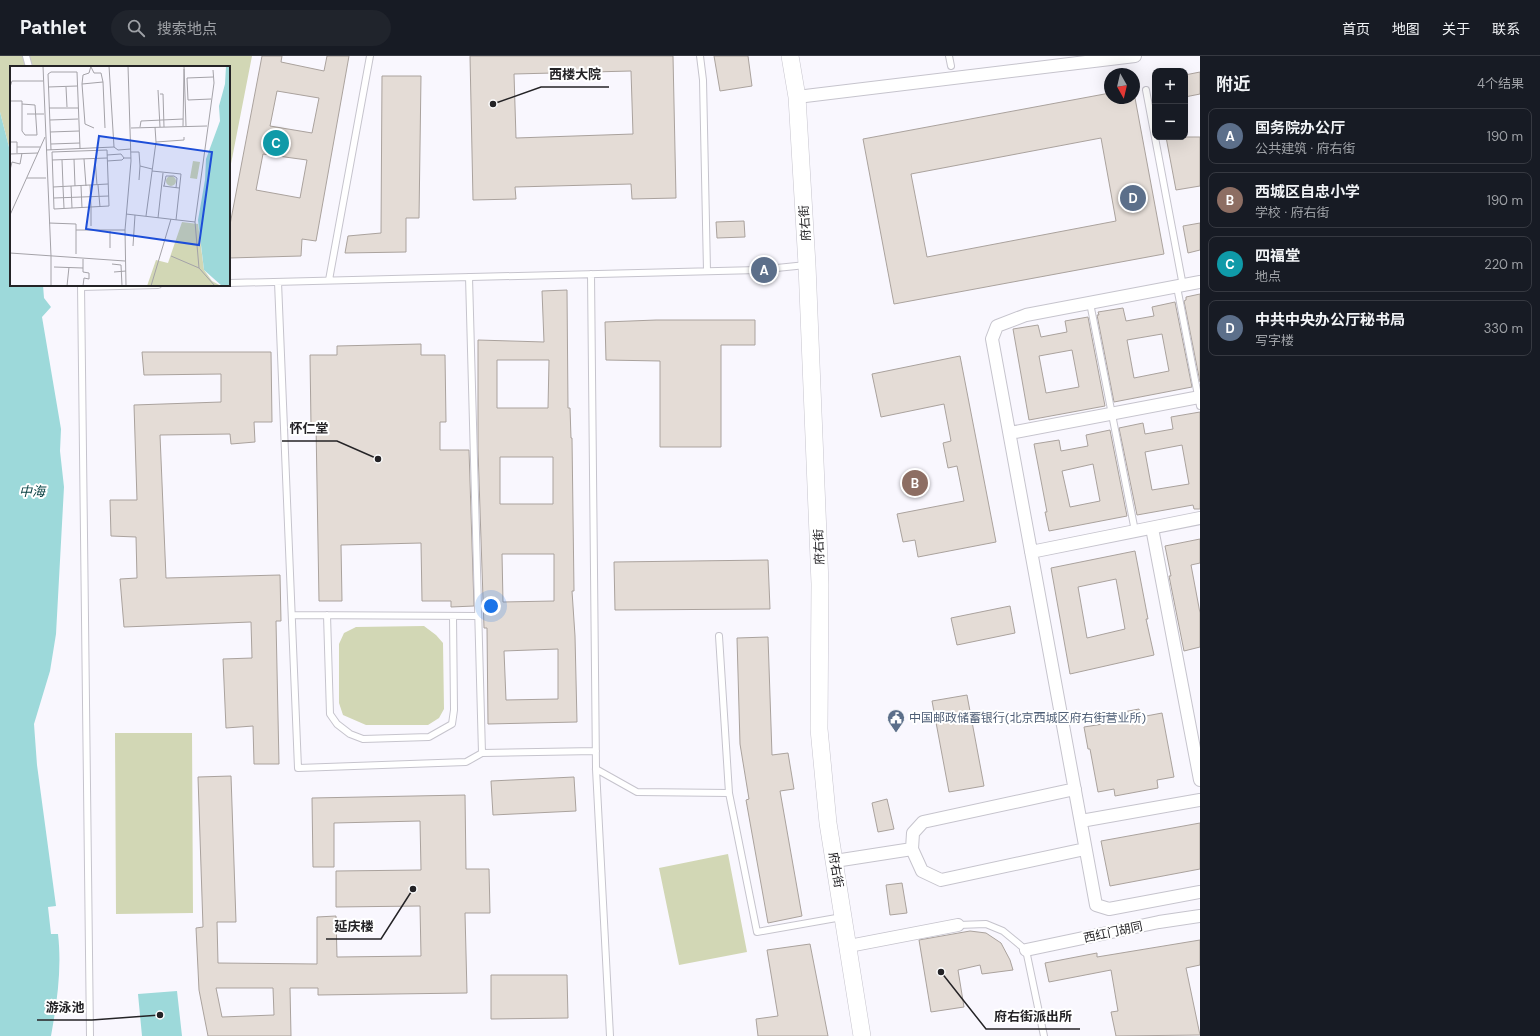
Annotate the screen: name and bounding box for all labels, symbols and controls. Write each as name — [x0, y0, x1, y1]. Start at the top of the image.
search box — [111, 10, 391, 46]
text: Pathlet — [20, 15, 87, 40]
icon: search — [125, 17, 147, 39]
text: 搜索地点 — [157, 19, 217, 39]
text: 首页 — [1342, 20, 1370, 38]
text: 地图 — [1392, 20, 1420, 38]
text: 关于 — [1442, 20, 1470, 38]
text: 联系 — [1492, 20, 1520, 38]
callout: 西楼大院 — [541, 62, 609, 87]
inset map — [10, 66, 230, 286]
text: 西楼大院 — [549, 66, 601, 83]
north arrow — [1104, 68, 1140, 104]
map controls — [1152, 68, 1188, 140]
button: + — [1152, 68, 1188, 104]
text: 附近 — [1216, 73, 1250, 95]
text: 4个结果 — [1477, 75, 1524, 92]
button: − — [1152, 104, 1188, 140]
text: 国务院办公厅 — [1255, 118, 1345, 138]
pin: C — [263, 128, 289, 158]
text: A — [1225, 128, 1235, 145]
text: 190 m — [1487, 128, 1523, 145]
text: 公共建筑 · 府右街 — [1255, 140, 1356, 157]
text: 西城区自忠小学 — [1255, 182, 1360, 202]
pin: D — [1120, 183, 1146, 213]
text: B — [1226, 192, 1234, 209]
text: 190 m — [1487, 192, 1523, 209]
street label: 府右街 — [796, 204, 814, 242]
text: 学校 · 府右街 — [1255, 204, 1330, 221]
text: 四福堂 — [1255, 246, 1300, 266]
pin: A — [751, 255, 777, 285]
text: C — [1225, 256, 1235, 273]
text: 220 m — [1484, 256, 1523, 273]
text: 地点 — [1255, 268, 1281, 285]
text: 中共中央办公厅秘书局 — [1255, 310, 1405, 330]
text: D — [1225, 320, 1235, 337]
text: 330 m — [1484, 320, 1523, 337]
text: 写字楼 — [1255, 332, 1294, 349]
callout: 怀仁堂 — [282, 416, 337, 441]
text: 怀仁堂 — [289, 420, 329, 437]
pin: B — [902, 468, 928, 498]
water label: 中海 — [19, 483, 47, 500]
street label: 府右街 — [810, 529, 828, 565]
your location — [481, 596, 501, 616]
public building icon: 中国邮政储蓄银行(北京西城区府右街营业所) — [886, 708, 906, 733]
place label: 中国邮政储蓄银行(北京西城区府右街营业所) — [909, 710, 1146, 726]
street label: 府右街 — [825, 851, 847, 889]
callout: 延庆楼 — [326, 914, 381, 939]
text: 延庆楼 — [334, 918, 374, 935]
street label: 西红门胡同 — [1082, 918, 1144, 946]
callout: 游泳池 — [37, 995, 92, 1020]
text: 游泳池 — [45, 999, 85, 1016]
callout: 府右街派出所 — [986, 1004, 1080, 1029]
text: 府右街派出所 — [994, 1008, 1072, 1025]

